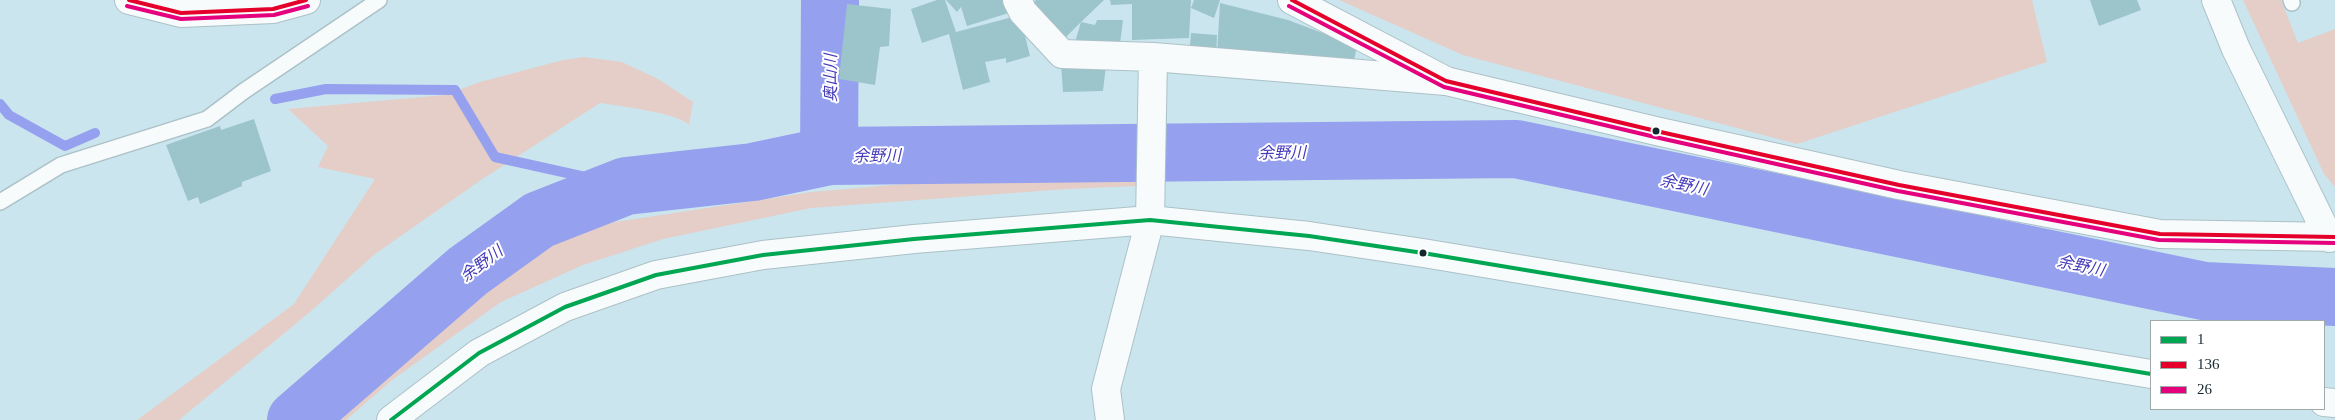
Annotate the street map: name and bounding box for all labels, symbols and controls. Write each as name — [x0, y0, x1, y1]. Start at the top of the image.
water label: 奥山川 — [820, 54, 840, 102]
unlabelled marker — [1651, 126, 1661, 136]
water label: 余野川 — [1258, 142, 1306, 162]
water label: 余野川 — [853, 145, 901, 165]
water label: 余野川 — [1659, 170, 1709, 198]
water label: 余野川 — [456, 241, 506, 285]
unlabelled marker — [1418, 248, 1428, 258]
water label: 余野川 — [2056, 251, 2106, 279]
legend — [2150, 320, 2325, 410]
text: 1 — [2197, 331, 2205, 347]
text: 136 — [2197, 356, 2220, 372]
text: 26 — [2197, 381, 2212, 397]

